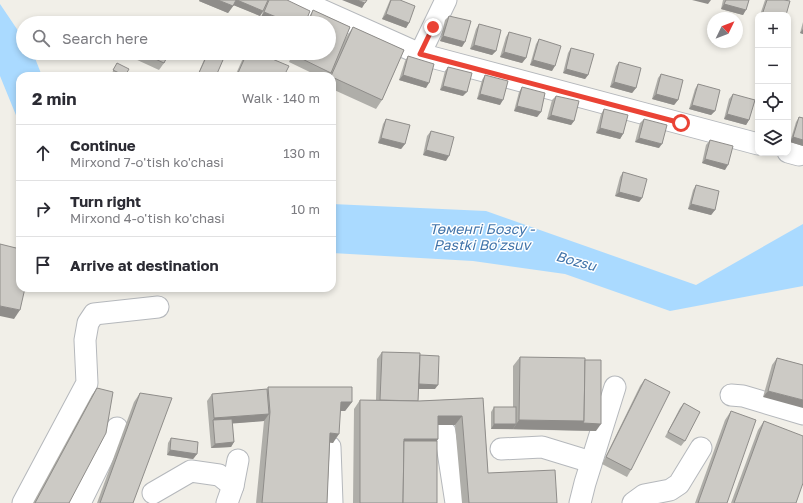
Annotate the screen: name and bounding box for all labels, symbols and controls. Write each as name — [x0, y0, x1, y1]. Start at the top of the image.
north arrow — [707, 12, 743, 48]
map controls — [755, 12, 791, 156]
button: + — [755, 12, 791, 48]
search box — [16, 16, 336, 60]
route end — [424, 18, 442, 36]
icon: search — [30, 27, 52, 49]
text: Search here — [62, 29, 148, 47]
button: − — [755, 48, 791, 84]
button: locate — [755, 84, 791, 120]
text: 2 min — [32, 88, 76, 109]
text: Walk · 140 m — [242, 90, 320, 106]
route start — [672, 114, 690, 132]
button: layers — [755, 120, 791, 156]
text: Continue — [70, 136, 136, 154]
icon: ahead — [32, 142, 54, 164]
text: 130 m — [283, 145, 320, 161]
text: Mirxond 7-o'tish ko'chasi — [70, 154, 224, 170]
text: Turn right — [70, 192, 141, 210]
icon: right — [32, 198, 54, 220]
text: 10 m — [291, 201, 320, 217]
text: Mirxond 4-o'tish ko'chasi — [70, 210, 225, 226]
water label: Төменгі Бозсу - Pastki Boʻzsuv — [429, 220, 535, 253]
water label: Bozsu — [554, 247, 600, 274]
icon: arrive — [32, 254, 54, 276]
text: Arrive at destination — [70, 256, 219, 274]

